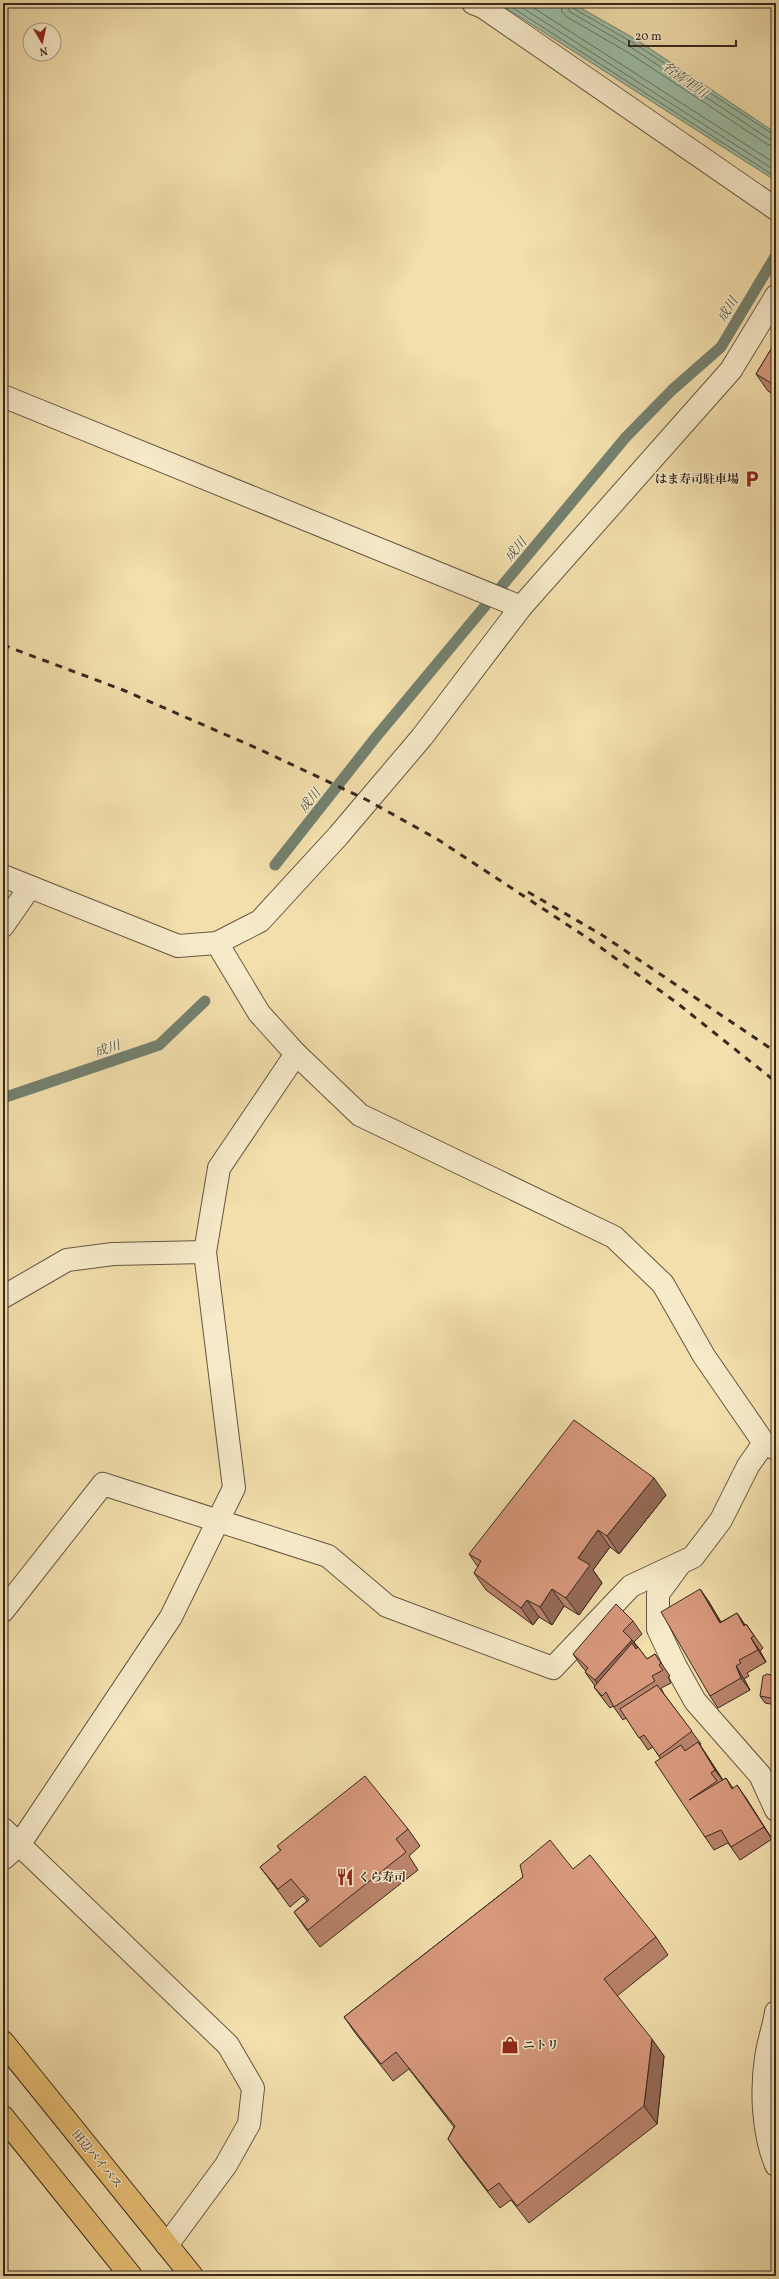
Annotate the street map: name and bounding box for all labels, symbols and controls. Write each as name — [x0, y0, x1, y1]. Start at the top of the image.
north arrow — [22, 22, 62, 62]
scale bar — [629, 22, 736, 48]
text: 20 m — [635, 29, 662, 45]
text: N — [38, 42, 48, 58]
water label: 名喜里川 — [657, 58, 712, 104]
water label: 成川 — [714, 293, 744, 326]
parking icon: はま寿司駐車場 — [742, 469, 762, 489]
place label: はま寿司駐車場 — [655, 472, 739, 488]
water label: 成川 — [501, 533, 533, 566]
water label: 成川 — [295, 784, 327, 817]
water label: 成川 — [92, 1037, 125, 1063]
restaurant icon: くら寿司 — [335, 1867, 355, 1887]
place label: くら寿司 — [358, 1870, 406, 1886]
shop icon: ニトリ — [500, 2035, 520, 2055]
place label: ニトリ — [523, 2038, 559, 2054]
street label: 田辺バイパス — [67, 2127, 125, 2193]

